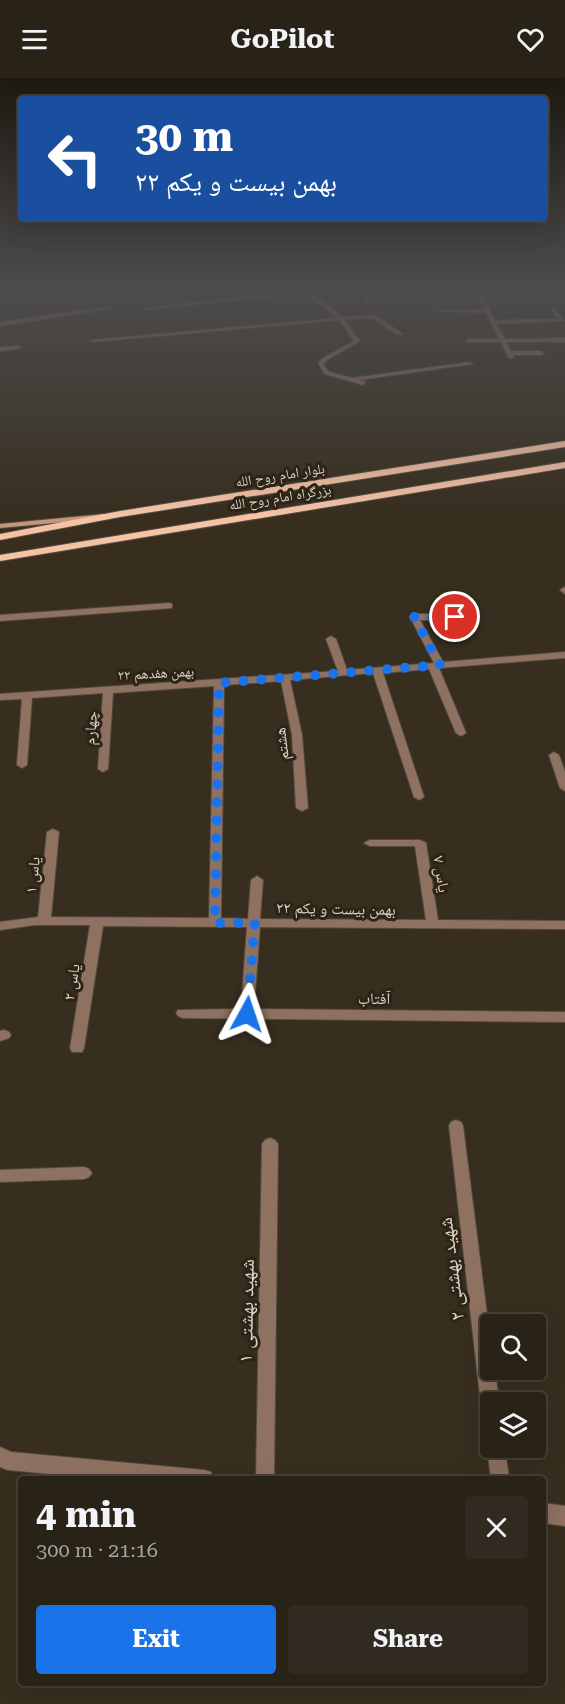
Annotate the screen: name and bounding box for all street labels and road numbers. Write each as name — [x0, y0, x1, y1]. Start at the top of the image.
street label: بلوار امام روح الله — [234, 460, 326, 492]
street label: بزرگراه امام روح الله — [228, 481, 333, 515]
street label: ۲۲ بهمن هفدهم — [117, 663, 195, 685]
street label: چهارم — [80, 710, 102, 746]
street label: هشتم — [270, 726, 294, 761]
street label: یاس ۷ — [428, 854, 454, 894]
street label: یاس ۱ — [21, 856, 45, 895]
street label: ۲۲ بهمن بیست و یکم — [276, 898, 396, 920]
street label: یاس ۲ — [59, 962, 85, 1002]
street label: آفتاب — [358, 989, 391, 1008]
street label: شهید بهشتی ۲ — [433, 1216, 469, 1322]
street label: شهید بهشتی ۱ — [233, 1259, 259, 1363]

